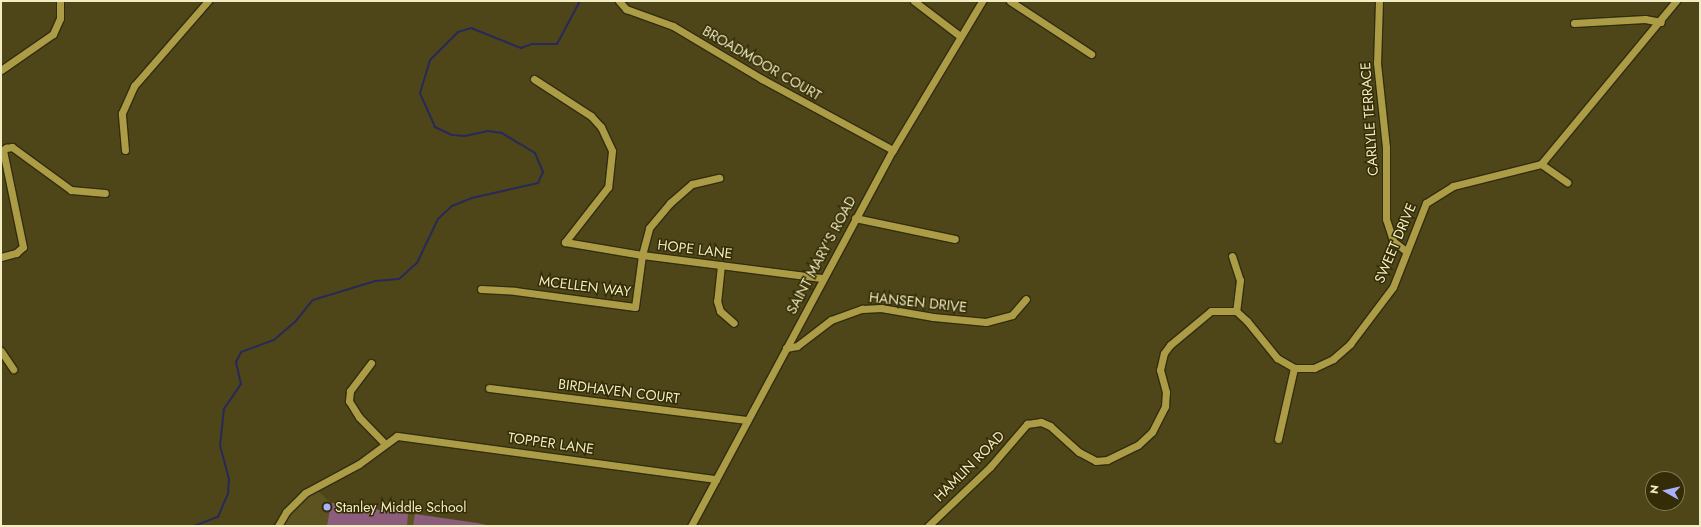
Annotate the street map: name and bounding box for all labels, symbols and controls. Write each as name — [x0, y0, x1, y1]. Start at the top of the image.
street label: BROADMOOR COURT — [700, 22, 824, 104]
street label: CARLYLE TERRACE — [1357, 62, 1381, 176]
street label: SAINT MARY'S ROAD — [783, 193, 859, 317]
street label: SWEET DRIVE — [1371, 200, 1419, 286]
street label: HOPE LANE — [657, 236, 733, 262]
street label: MCELLEN WAY — [538, 272, 632, 300]
street label: HANSEN DRIVE — [868, 289, 968, 315]
street label: BIRDHAVEN COURT — [557, 375, 681, 407]
street label: HAMLIN ROAD — [930, 427, 1008, 505]
street label: TOPPER LANE — [507, 429, 595, 457]
north arrow — [1645, 471, 1685, 511]
text: N — [1646, 484, 1663, 495]
place label: Stanley Middle School — [335, 499, 466, 515]
marker: Stanley Middle School — [322, 502, 332, 512]

